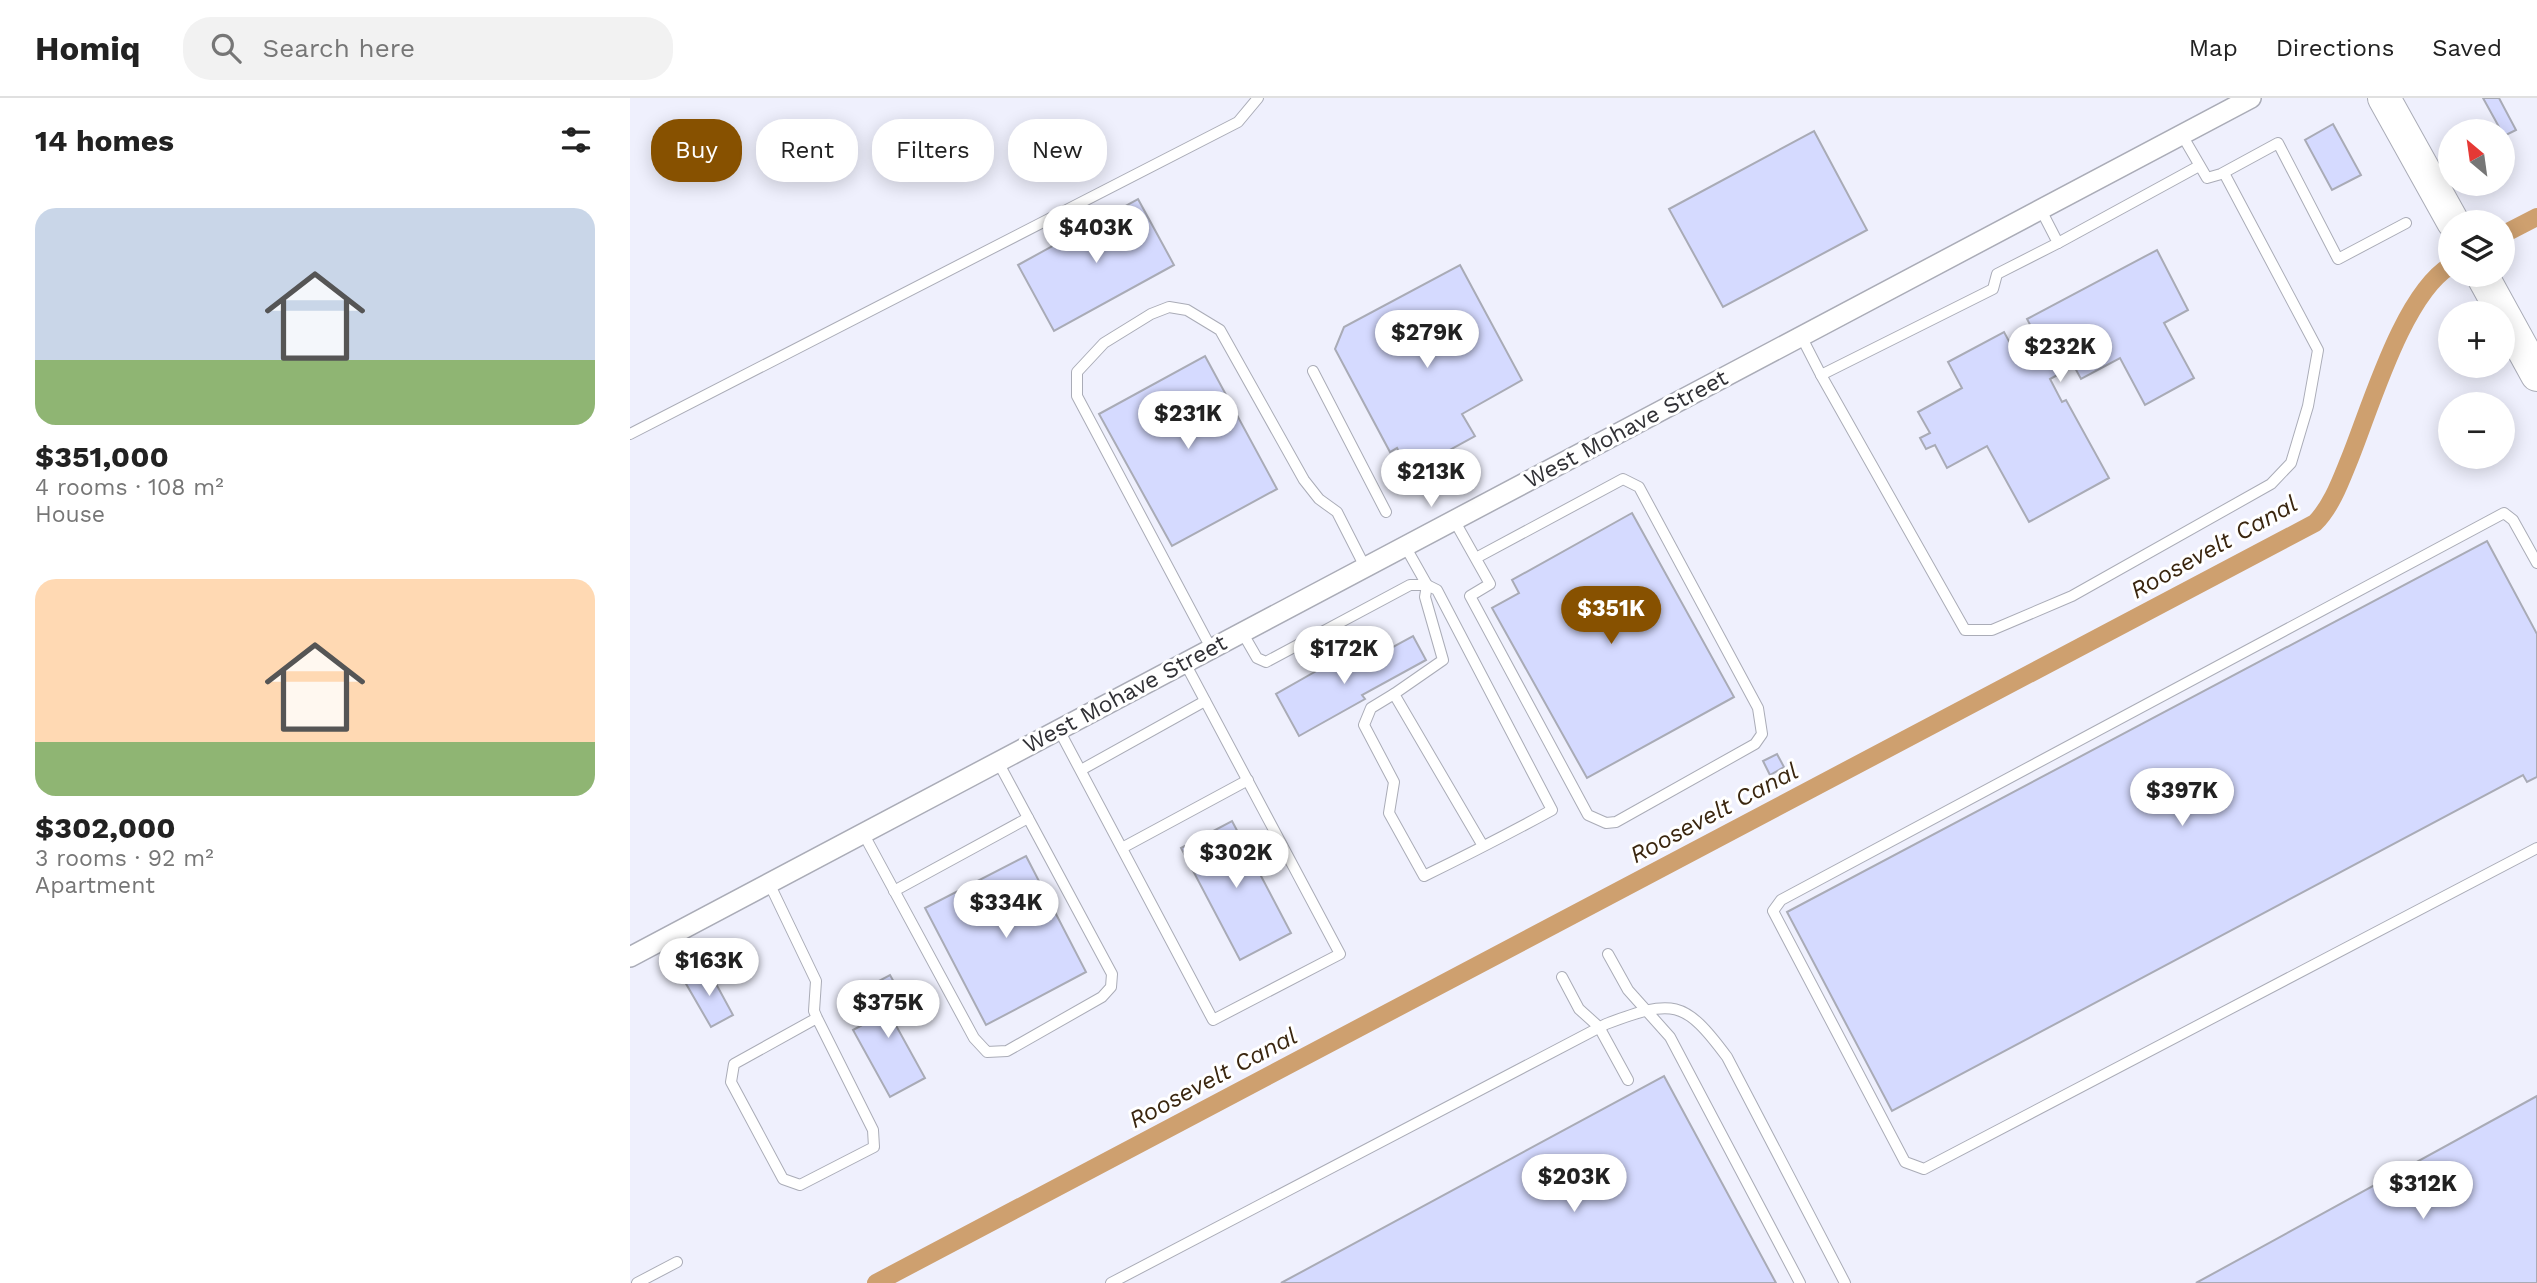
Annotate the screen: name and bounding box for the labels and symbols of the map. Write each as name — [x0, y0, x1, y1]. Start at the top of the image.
north arrow — [2438, 119, 2515, 196]
pin: $403K — [1047, 206, 1145, 265]
pin: $279K — [1378, 310, 1476, 370]
pin: $232K — [2011, 324, 2109, 384]
street label: West Mohave Street — [1520, 364, 1733, 494]
pin: $231K — [1139, 392, 1237, 451]
pin: $213K — [1382, 450, 1480, 509]
water label: Roosevelt Canal — [2126, 490, 2302, 604]
pin: $351K — [1562, 587, 1660, 646]
pin: $172K — [1295, 626, 1393, 686]
street label: West Mohave Street — [1019, 629, 1232, 759]
water label: Roosevelt Canal — [1625, 757, 1803, 869]
pin: $397K — [2133, 768, 2231, 828]
pin: $302K — [1187, 830, 1285, 890]
pin: $334K — [957, 880, 1055, 940]
pin: $163K — [660, 939, 758, 998]
pin: $375K — [839, 981, 937, 1040]
water label: Roosevelt Canal — [1124, 1022, 1302, 1134]
pin: $203K — [1525, 1154, 1623, 1214]
pin: $312K — [2374, 1162, 2472, 1221]

